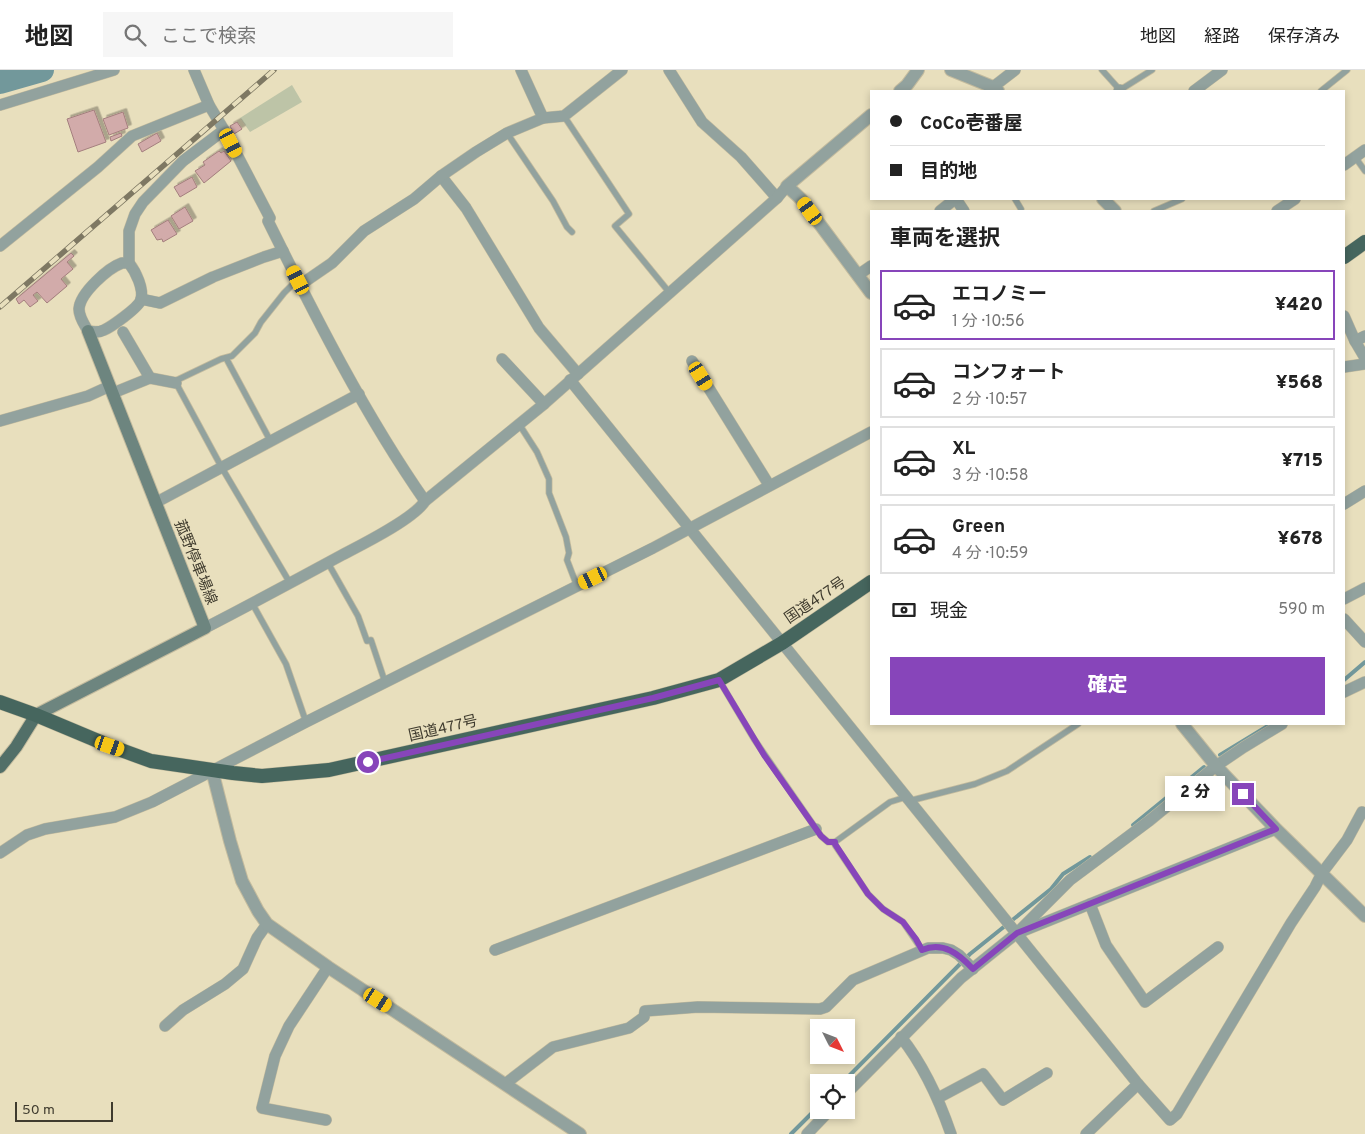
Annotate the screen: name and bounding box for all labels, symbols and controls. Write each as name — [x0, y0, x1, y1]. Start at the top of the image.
search box — [103, 12, 453, 57]
icon: search — [121, 21, 149, 49]
text: 地図 — [25, 23, 73, 53]
text: ここで検索 — [161, 25, 256, 49]
text: 地図 — [1140, 26, 1176, 49]
text: 経路 — [1204, 26, 1240, 49]
text: 保存済み — [1268, 26, 1340, 49]
text: CoCo壱番屋 — [920, 112, 1022, 136]
car — [217, 126, 244, 160]
text: 目的地 — [920, 160, 977, 184]
car — [795, 194, 824, 228]
text: 車両を選択 — [890, 226, 1000, 253]
car — [284, 263, 311, 297]
icon: car — [892, 283, 937, 328]
text: エコノミー — [952, 283, 1047, 307]
text: ¥420 — [1275, 293, 1323, 317]
text: 1 分 · 10:56 — [952, 312, 1025, 332]
car — [686, 359, 715, 393]
icon: car — [892, 361, 937, 406]
text: コンフォート — [952, 361, 1065, 385]
text: ¥568 — [1276, 371, 1323, 395]
text: 2 分 · 10:57 — [952, 390, 1027, 410]
text: XL — [952, 437, 975, 461]
icon: car — [892, 439, 937, 484]
text: ¥715 — [1281, 449, 1323, 473]
text: 3 分 · 10:58 — [952, 466, 1028, 486]
text: Green — [952, 515, 1005, 539]
street label: 菰野停車場線 — [169, 517, 220, 608]
icon: car — [892, 517, 937, 562]
text: ¥678 — [1278, 527, 1323, 551]
text: 4 分 · 10:59 — [952, 544, 1028, 564]
car — [576, 565, 609, 591]
street label: 国道477号 — [781, 574, 850, 629]
icon: cash — [890, 596, 918, 624]
text: 現金 — [930, 600, 968, 624]
text: 590 m — [1278, 600, 1325, 620]
button: 確定 — [890, 657, 1325, 715]
street label: 国道477号 — [407, 712, 480, 747]
car — [93, 734, 126, 758]
route start — [357, 751, 379, 773]
callout: 2 分 — [1166, 776, 1226, 812]
text: 2 分 — [1180, 783, 1210, 803]
route end — [1232, 783, 1254, 805]
car — [361, 986, 394, 1014]
north arrow — [810, 1019, 855, 1064]
map controls — [810, 1019, 855, 1119]
button: locate — [810, 1074, 855, 1119]
scale bar — [15, 1099, 112, 1122]
text: 50 m — [22, 1102, 55, 1119]

